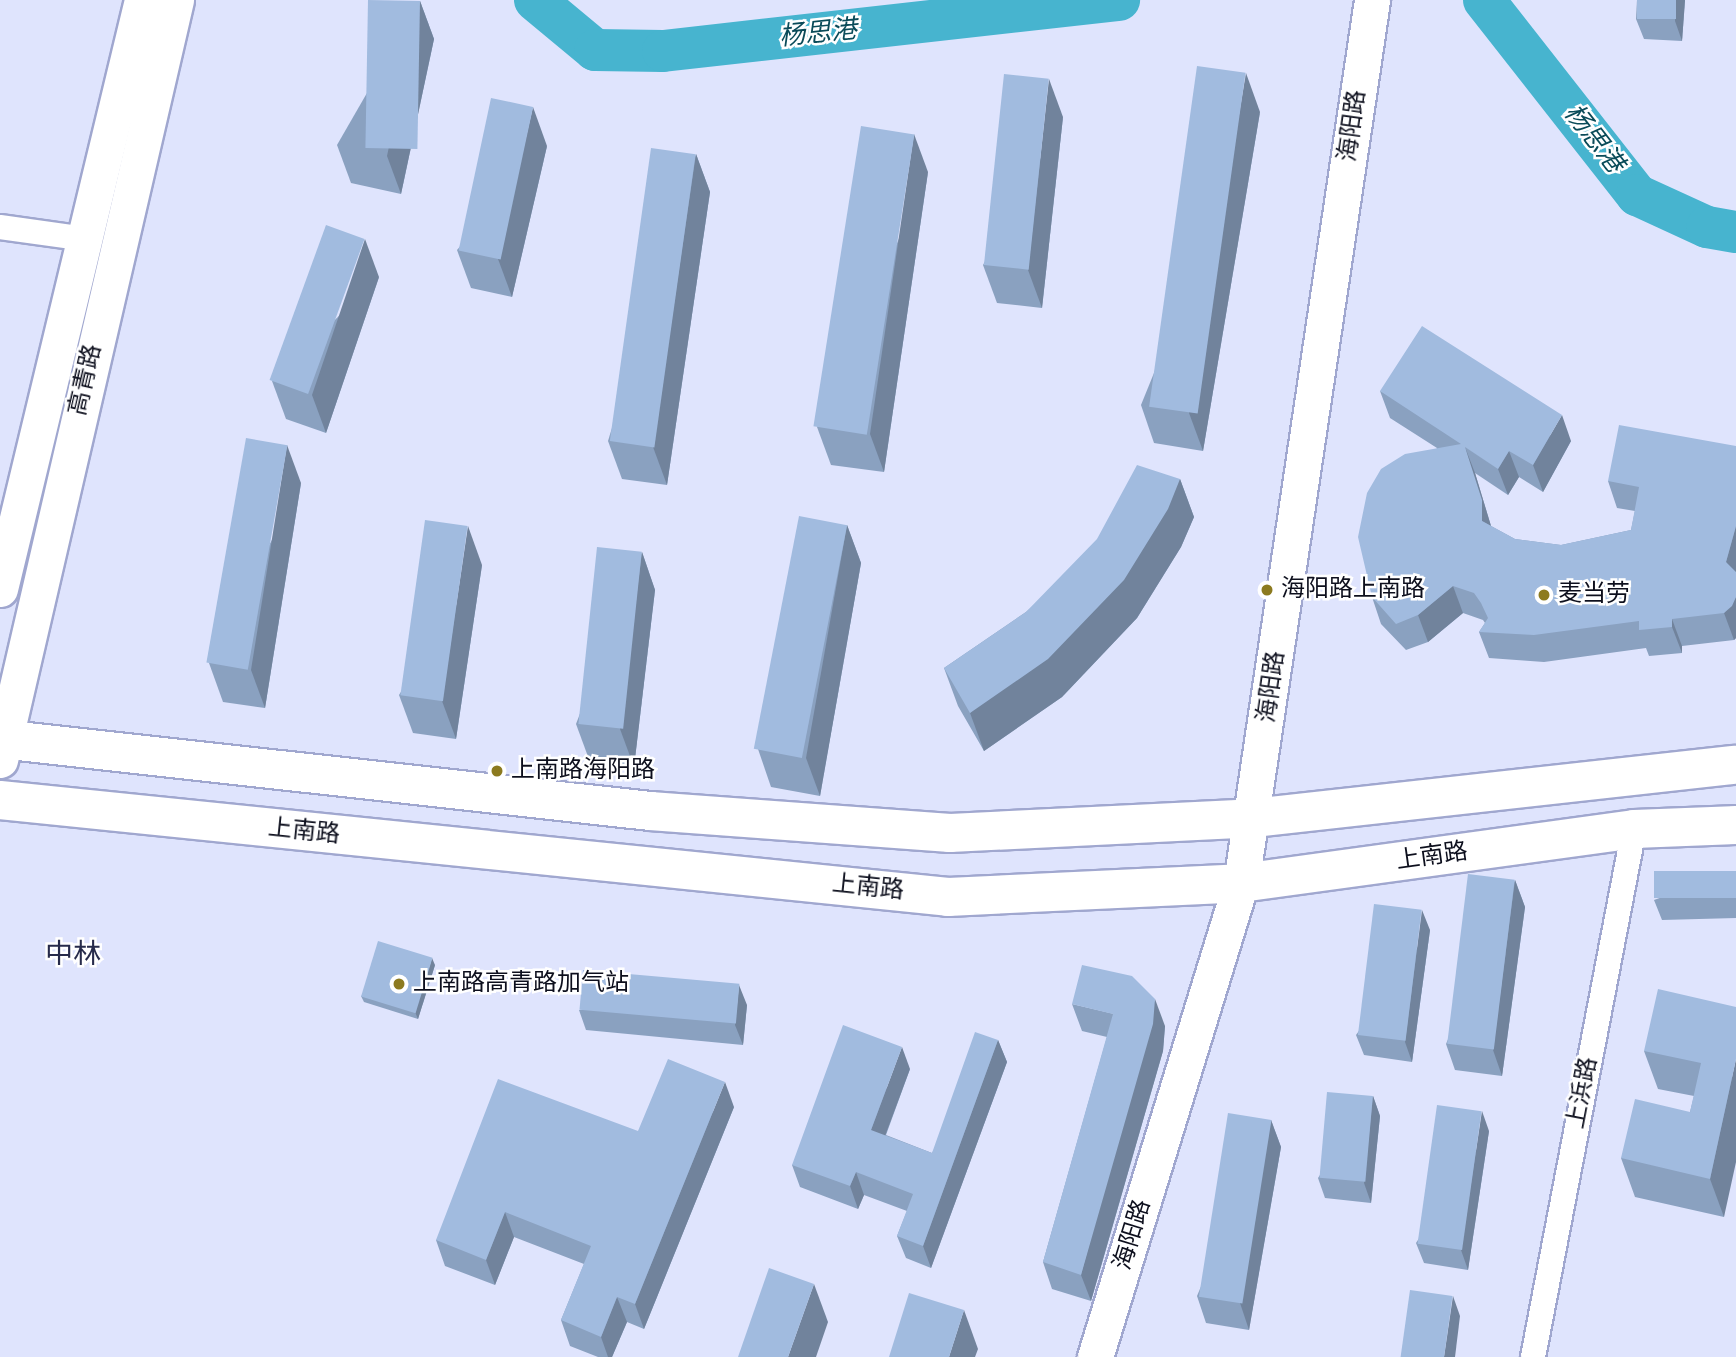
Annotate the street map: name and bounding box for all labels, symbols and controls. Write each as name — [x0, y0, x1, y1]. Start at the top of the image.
water label: 杨思港 — [778, 14, 858, 54]
street label: 海阳路 — [1334, 88, 1372, 164]
water label: 杨思港 — [1557, 99, 1629, 179]
street label: 高青路 — [64, 342, 108, 418]
place label: 海阳路上南路 — [1281, 576, 1425, 604]
place label: 麦当劳 — [1558, 581, 1630, 609]
marker: 海阳路上南路 — [1259, 582, 1275, 598]
marker: 麦当劳 — [1536, 587, 1552, 603]
street label: 海阳路 — [1253, 649, 1291, 725]
place label: 上南路海阳路 — [511, 757, 655, 785]
marker: 上南路海阳路 — [489, 763, 505, 779]
street label: 上南路 — [267, 814, 341, 850]
street label: 上南路 — [1394, 838, 1470, 876]
street label: 上南路 — [831, 870, 905, 906]
district label: 中林 — [45, 938, 101, 972]
place label: 上南路高青路加气站 — [413, 970, 629, 998]
marker: 上南路高青路加气站 — [391, 976, 407, 992]
street label: 上浜路 — [1562, 1055, 1604, 1131]
street label: 海阳路 — [1109, 1196, 1157, 1274]

